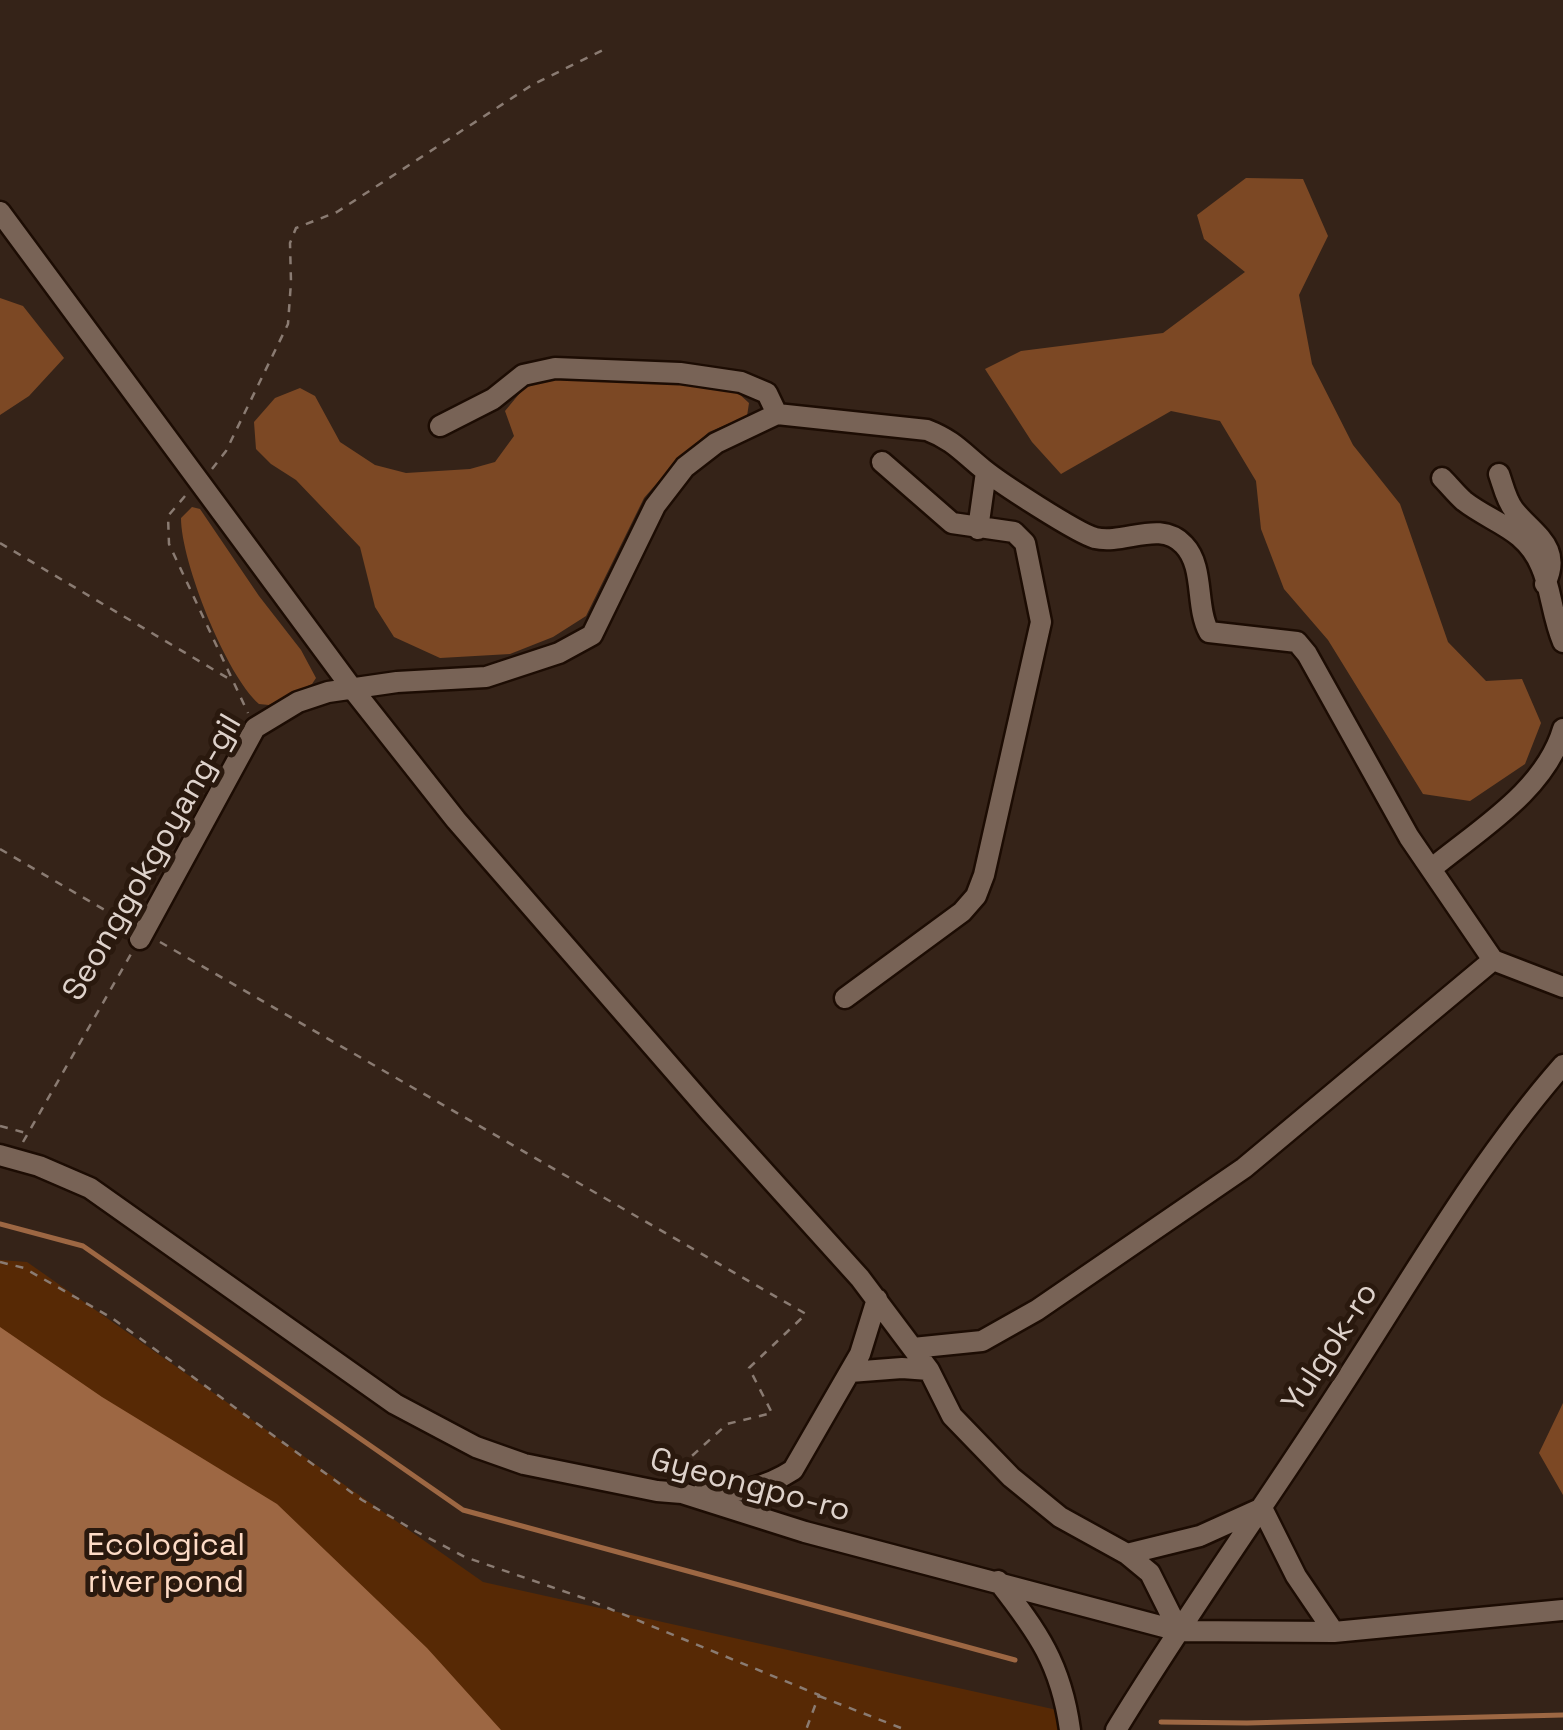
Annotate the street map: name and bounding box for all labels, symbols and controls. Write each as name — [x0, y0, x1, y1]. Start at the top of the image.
street label: Seonggokgoyang-gil — [55, 708, 251, 1008]
street label: Yulgok-ro — [1275, 1276, 1387, 1420]
street label: Gyeongpo-ro — [646, 1441, 854, 1531]
park label: Ecological river pond — [87, 1527, 245, 1602]

